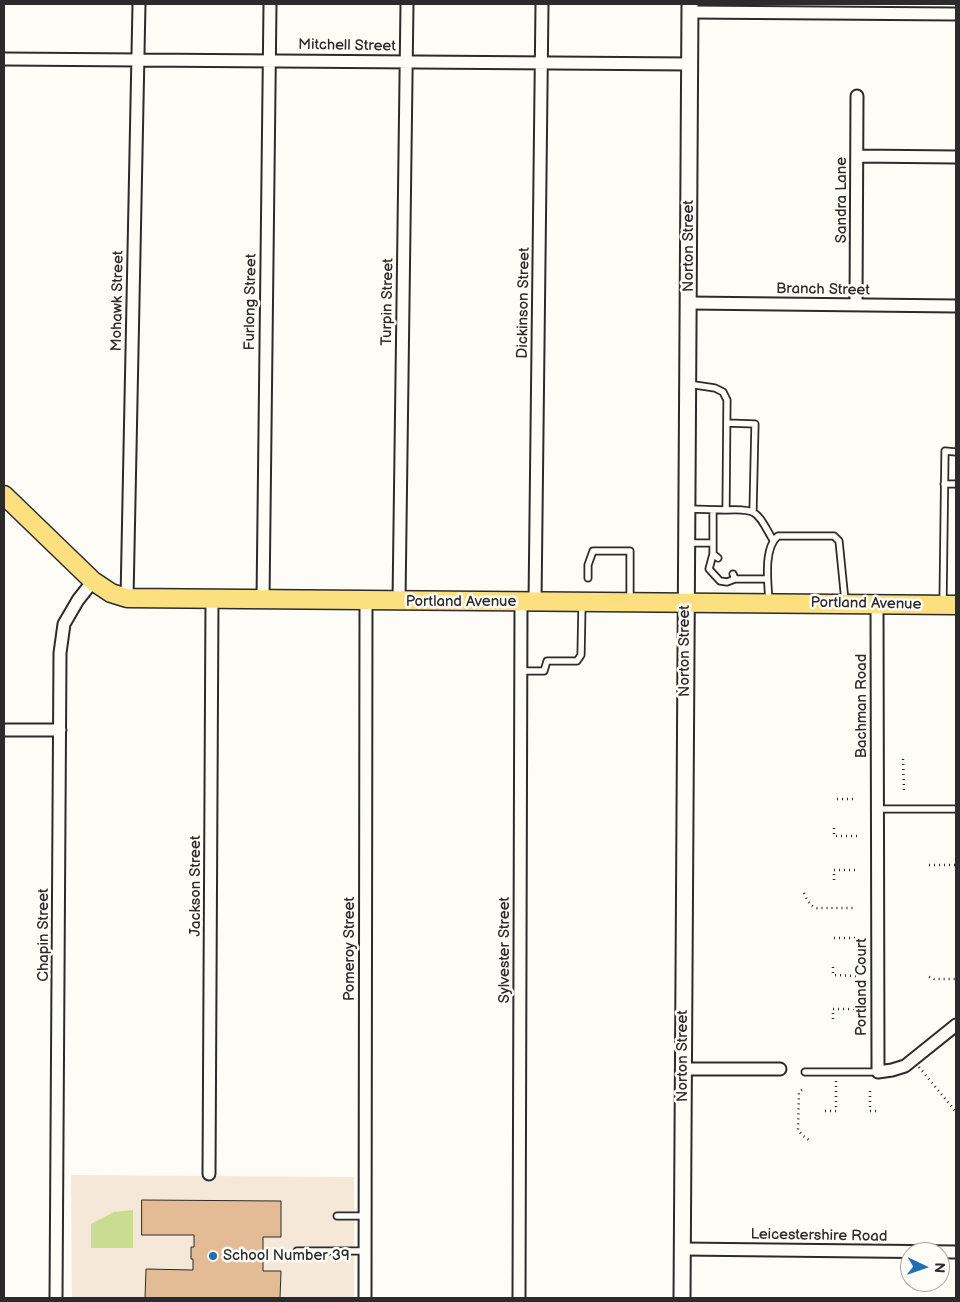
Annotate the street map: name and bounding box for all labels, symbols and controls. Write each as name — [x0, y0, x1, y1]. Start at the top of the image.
street label: Mitchell Street — [298, 36, 396, 56]
street label: Sandra Lane — [833, 157, 851, 243]
street label: Norton Street — [680, 200, 698, 292]
street label: Dickinson Street — [514, 247, 534, 359]
street label: Mohawk Street — [108, 250, 128, 352]
street label: Furlong Street — [241, 254, 261, 350]
street label: Turpin Street — [378, 258, 398, 346]
street label: Branch Street — [776, 280, 870, 300]
street label: Portland Avenue — [406, 593, 516, 611]
street label: Portland Avenue — [810, 594, 922, 614]
street label: Norton Street — [676, 605, 694, 697]
street label: Bachman Road — [853, 654, 871, 758]
street label: Jackson Street — [187, 836, 205, 936]
street label: Chapin Street — [35, 888, 53, 982]
street label: Pomeroy Street — [341, 897, 359, 1001]
street label: Sylvester Street — [496, 897, 514, 1003]
street label: Portland Court — [853, 938, 871, 1036]
street label: Norton Street — [674, 1010, 692, 1102]
street label: Leicestershire Road — [750, 1226, 888, 1246]
north arrow — [900, 1242, 950, 1292]
place label: School Number 39 — [223, 1247, 350, 1265]
marker: School Number 39 — [207, 1250, 219, 1262]
text: N — [931, 1262, 948, 1273]

